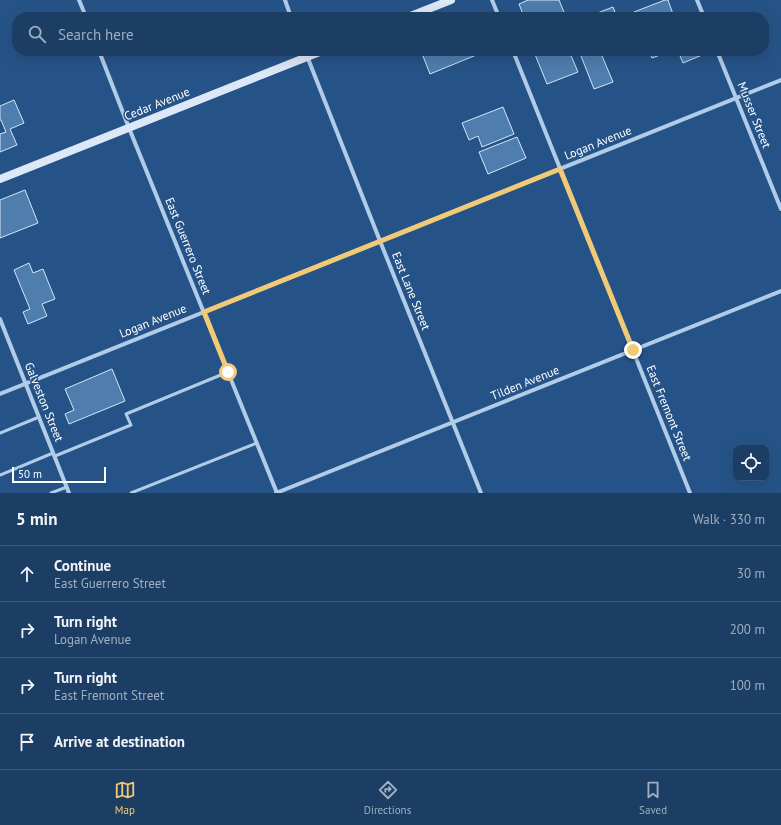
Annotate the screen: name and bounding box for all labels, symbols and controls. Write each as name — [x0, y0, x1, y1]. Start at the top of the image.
search box — [12, 12, 769, 56]
icon: search — [26, 23, 48, 45]
text: Search here — [58, 25, 134, 44]
street label: Musser Street — [734, 80, 775, 150]
street label: Cedar Avenue — [122, 84, 192, 123]
street label: Logan Avenue — [562, 122, 634, 163]
street label: East Guerrero Street — [162, 195, 215, 296]
street label: East Lane Street — [389, 249, 434, 332]
street label: Logan Avenue — [117, 300, 189, 341]
route end — [624, 341, 642, 359]
street label: Galveston Street — [22, 360, 67, 444]
street label: Tilden Avenue — [488, 362, 561, 403]
route start — [219, 363, 237, 381]
street label: East Fremont Street — [643, 363, 695, 463]
map controls — [733, 445, 769, 481]
button: locate — [733, 445, 769, 481]
scale bar — [12, 465, 106, 484]
text: 50 m — [18, 467, 42, 481]
text: 5 min — [16, 508, 57, 530]
text: Walk · 330 m — [693, 511, 765, 528]
text: Continue — [54, 556, 111, 575]
icon: ahead — [16, 563, 38, 585]
text: 30 m — [737, 565, 765, 582]
text: East Guerrero Street — [54, 575, 166, 592]
text: Turn right — [54, 612, 117, 631]
icon: right — [16, 619, 38, 641]
text: 200 m — [730, 621, 765, 638]
text: Logan Avenue — [54, 631, 131, 648]
text: Turn right — [54, 668, 117, 687]
icon: right — [16, 675, 38, 697]
text: 100 m — [730, 677, 765, 694]
text: East Fremont Street — [54, 687, 164, 704]
icon: arrive — [16, 731, 38, 753]
text: Arrive at destination — [54, 732, 185, 751]
tab: Map — [114, 779, 136, 817]
tab: Directions — [364, 779, 411, 817]
tab: Saved — [639, 779, 667, 817]

